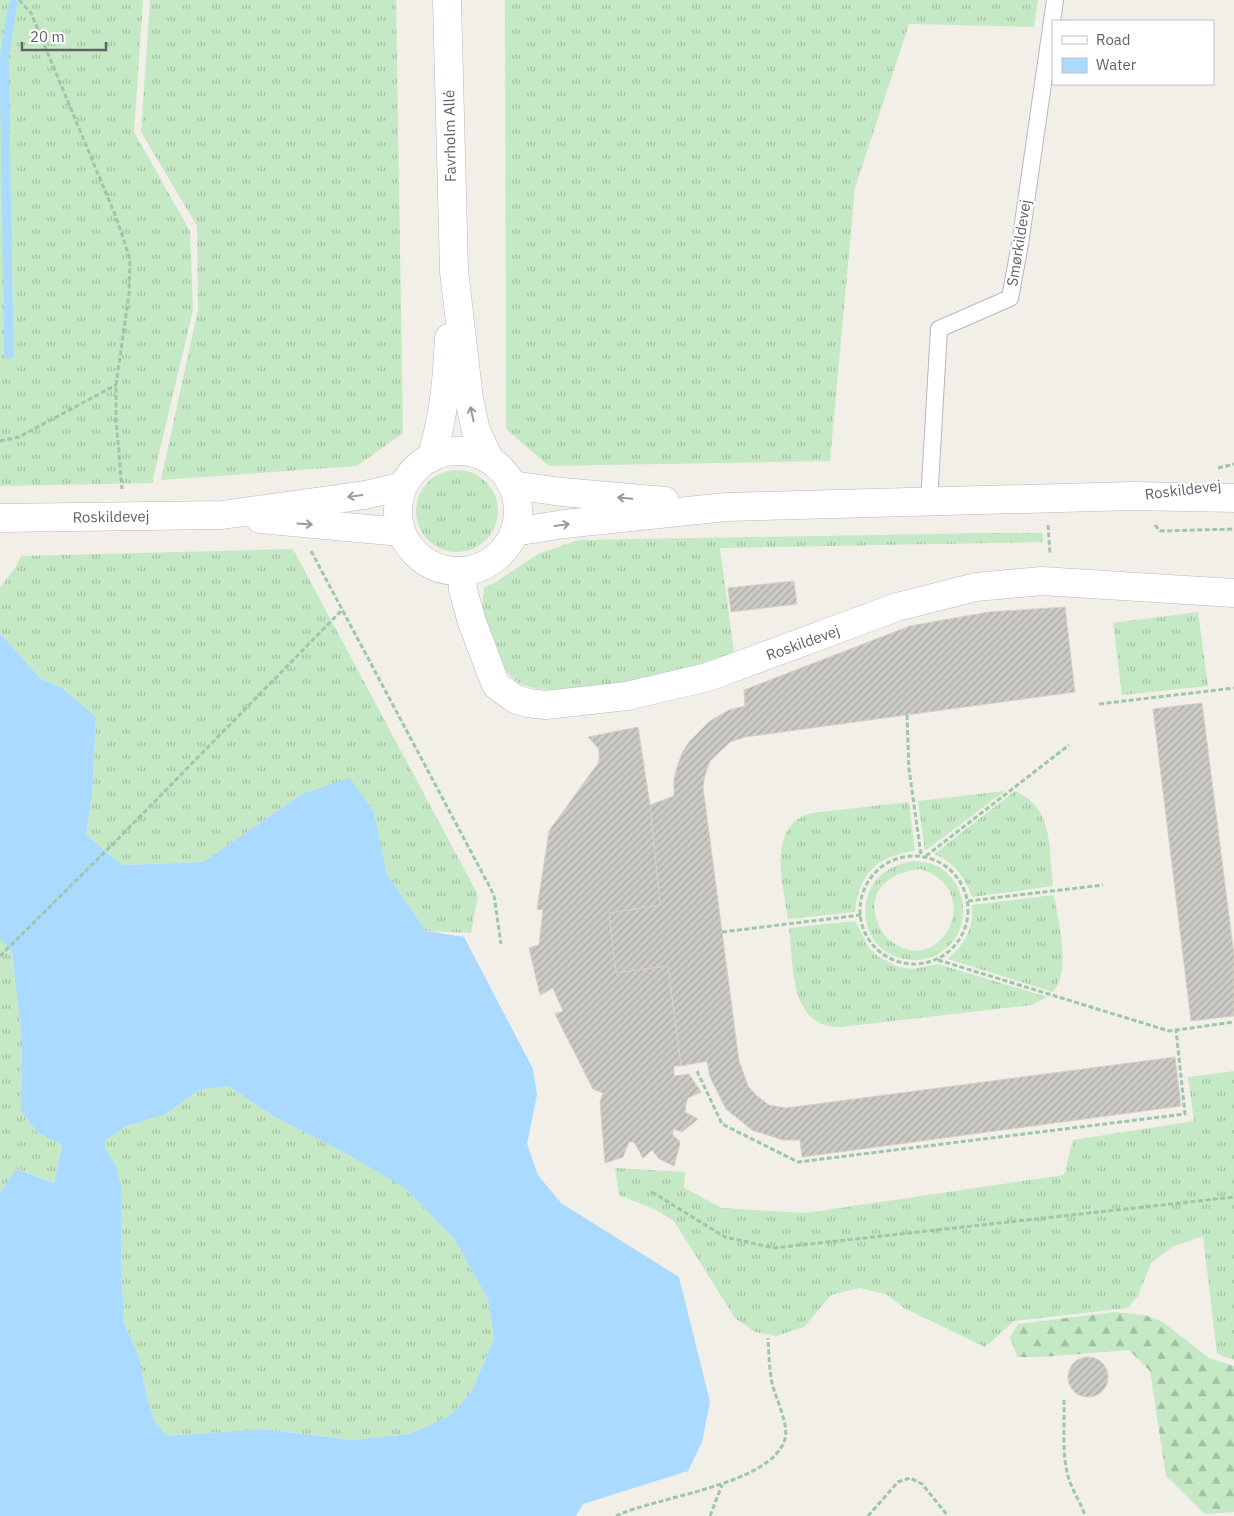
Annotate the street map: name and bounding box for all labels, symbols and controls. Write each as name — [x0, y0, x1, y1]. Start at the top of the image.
scale bar — [22, 20, 106, 52]
legend — [1052, 20, 1214, 85]
text: 20 m — [30, 27, 65, 46]
text: Road — [1096, 30, 1131, 49]
text: Water — [1096, 55, 1137, 74]
street label: Favrholm Allé — [439, 90, 460, 182]
street label: Smørkildevej — [1002, 198, 1035, 288]
one-way arrow — [467, 407, 477, 423]
street label: Roskildevej — [1144, 475, 1222, 504]
one-way arrow — [347, 491, 363, 501]
one-way arrow — [618, 493, 634, 503]
street label: Roskildevej — [72, 506, 150, 527]
one-way arrow — [554, 519, 570, 529]
one-way arrow — [297, 520, 313, 529]
street label: Roskildevej — [763, 620, 842, 665]

